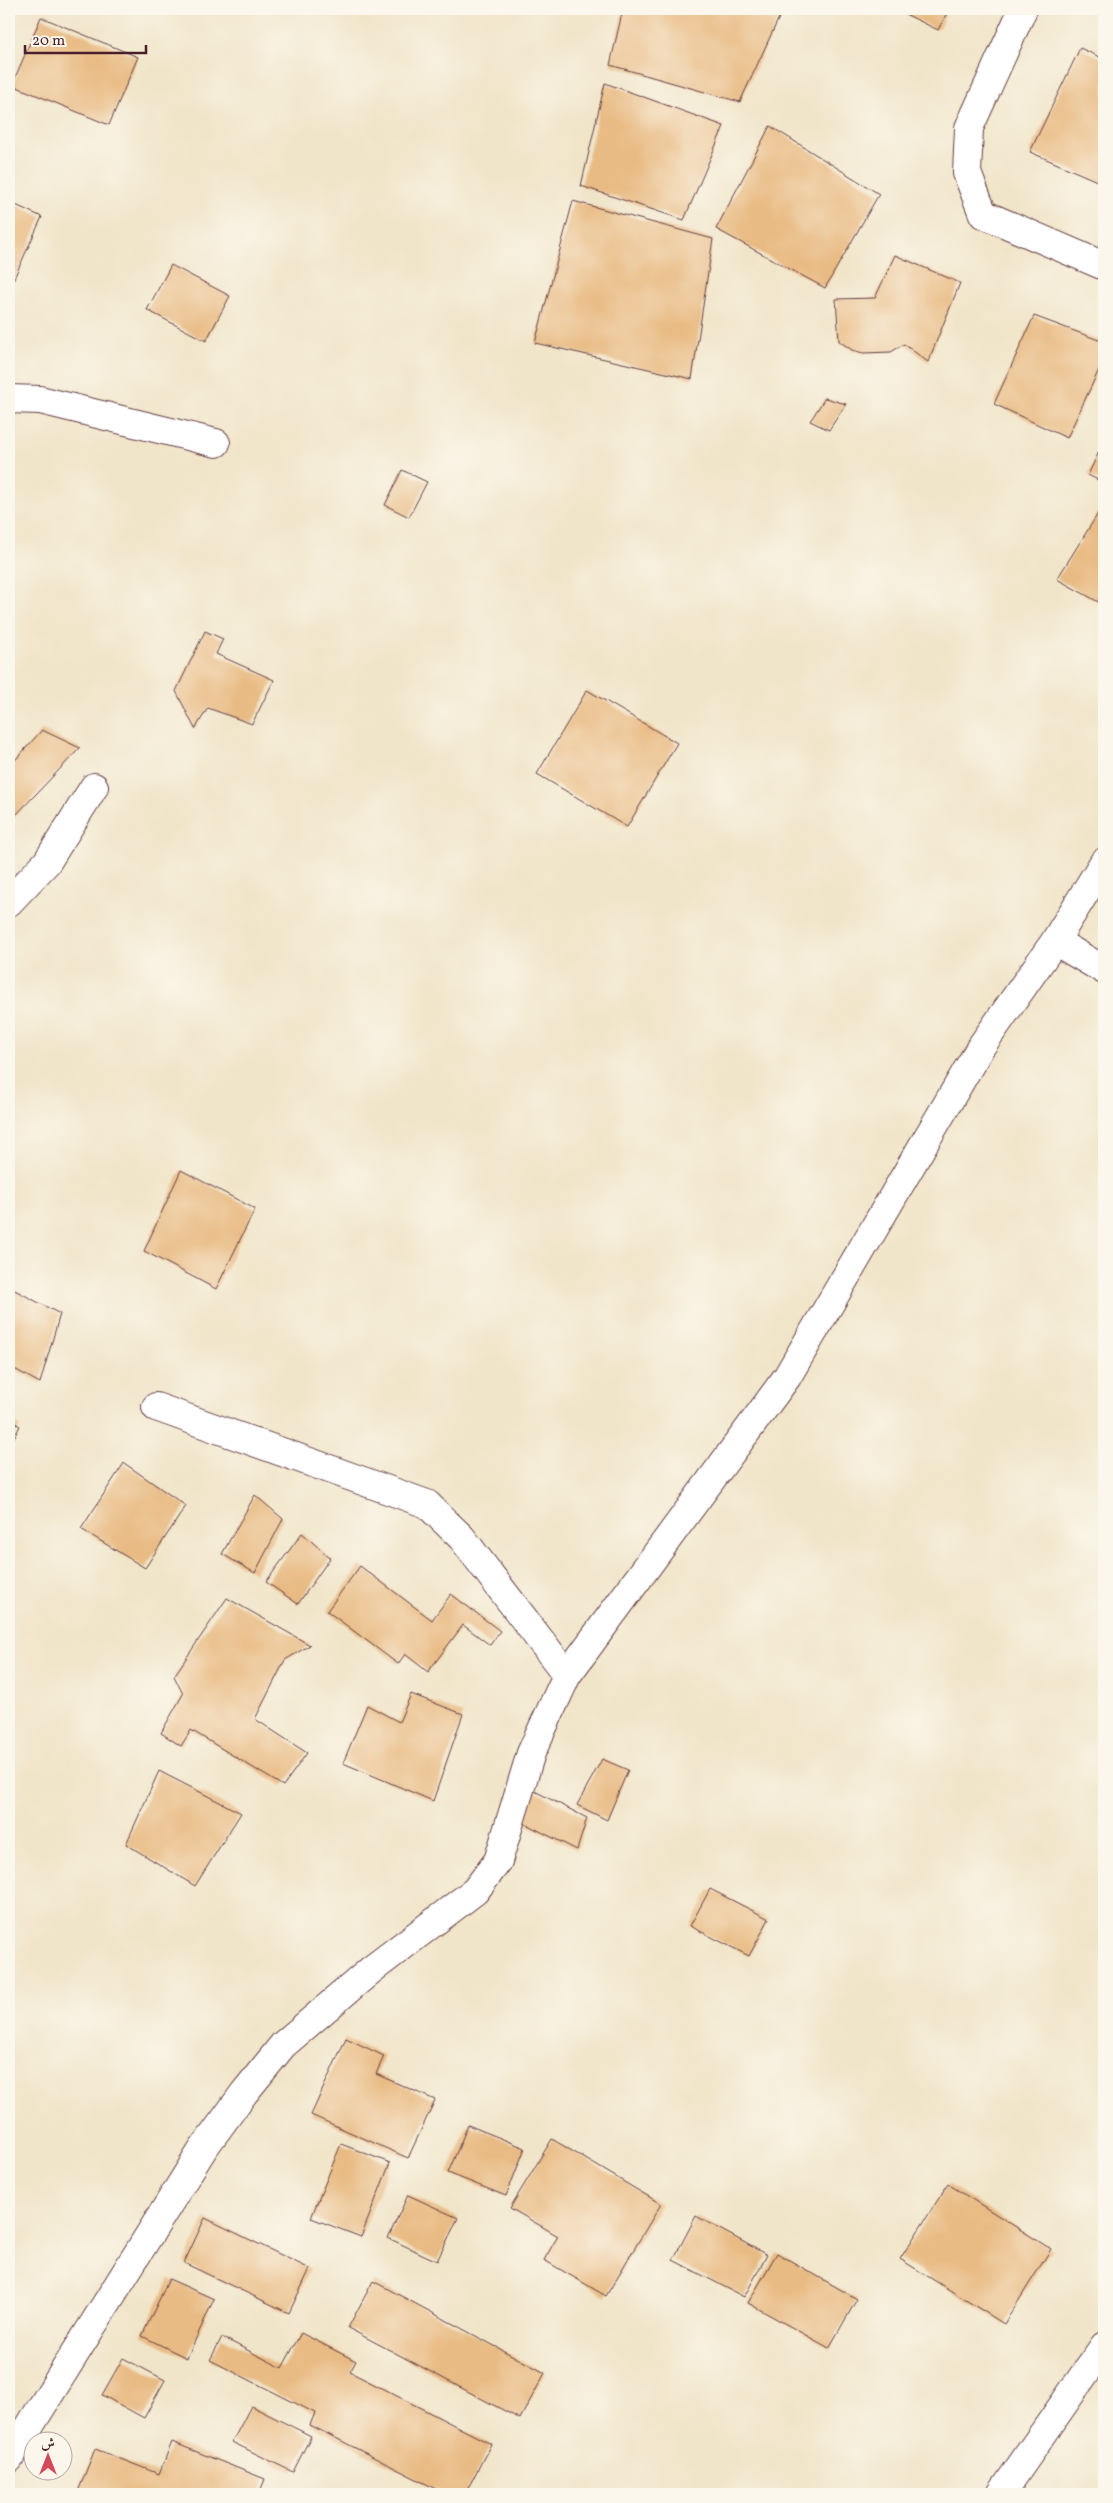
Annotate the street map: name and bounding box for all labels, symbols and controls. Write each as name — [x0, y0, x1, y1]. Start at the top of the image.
scale bar — [25, 22, 146, 54]
text: 20 m — [32, 31, 65, 52]
north arrow — [22, 2430, 72, 2480]
text: ش — [41, 2435, 55, 2454]

